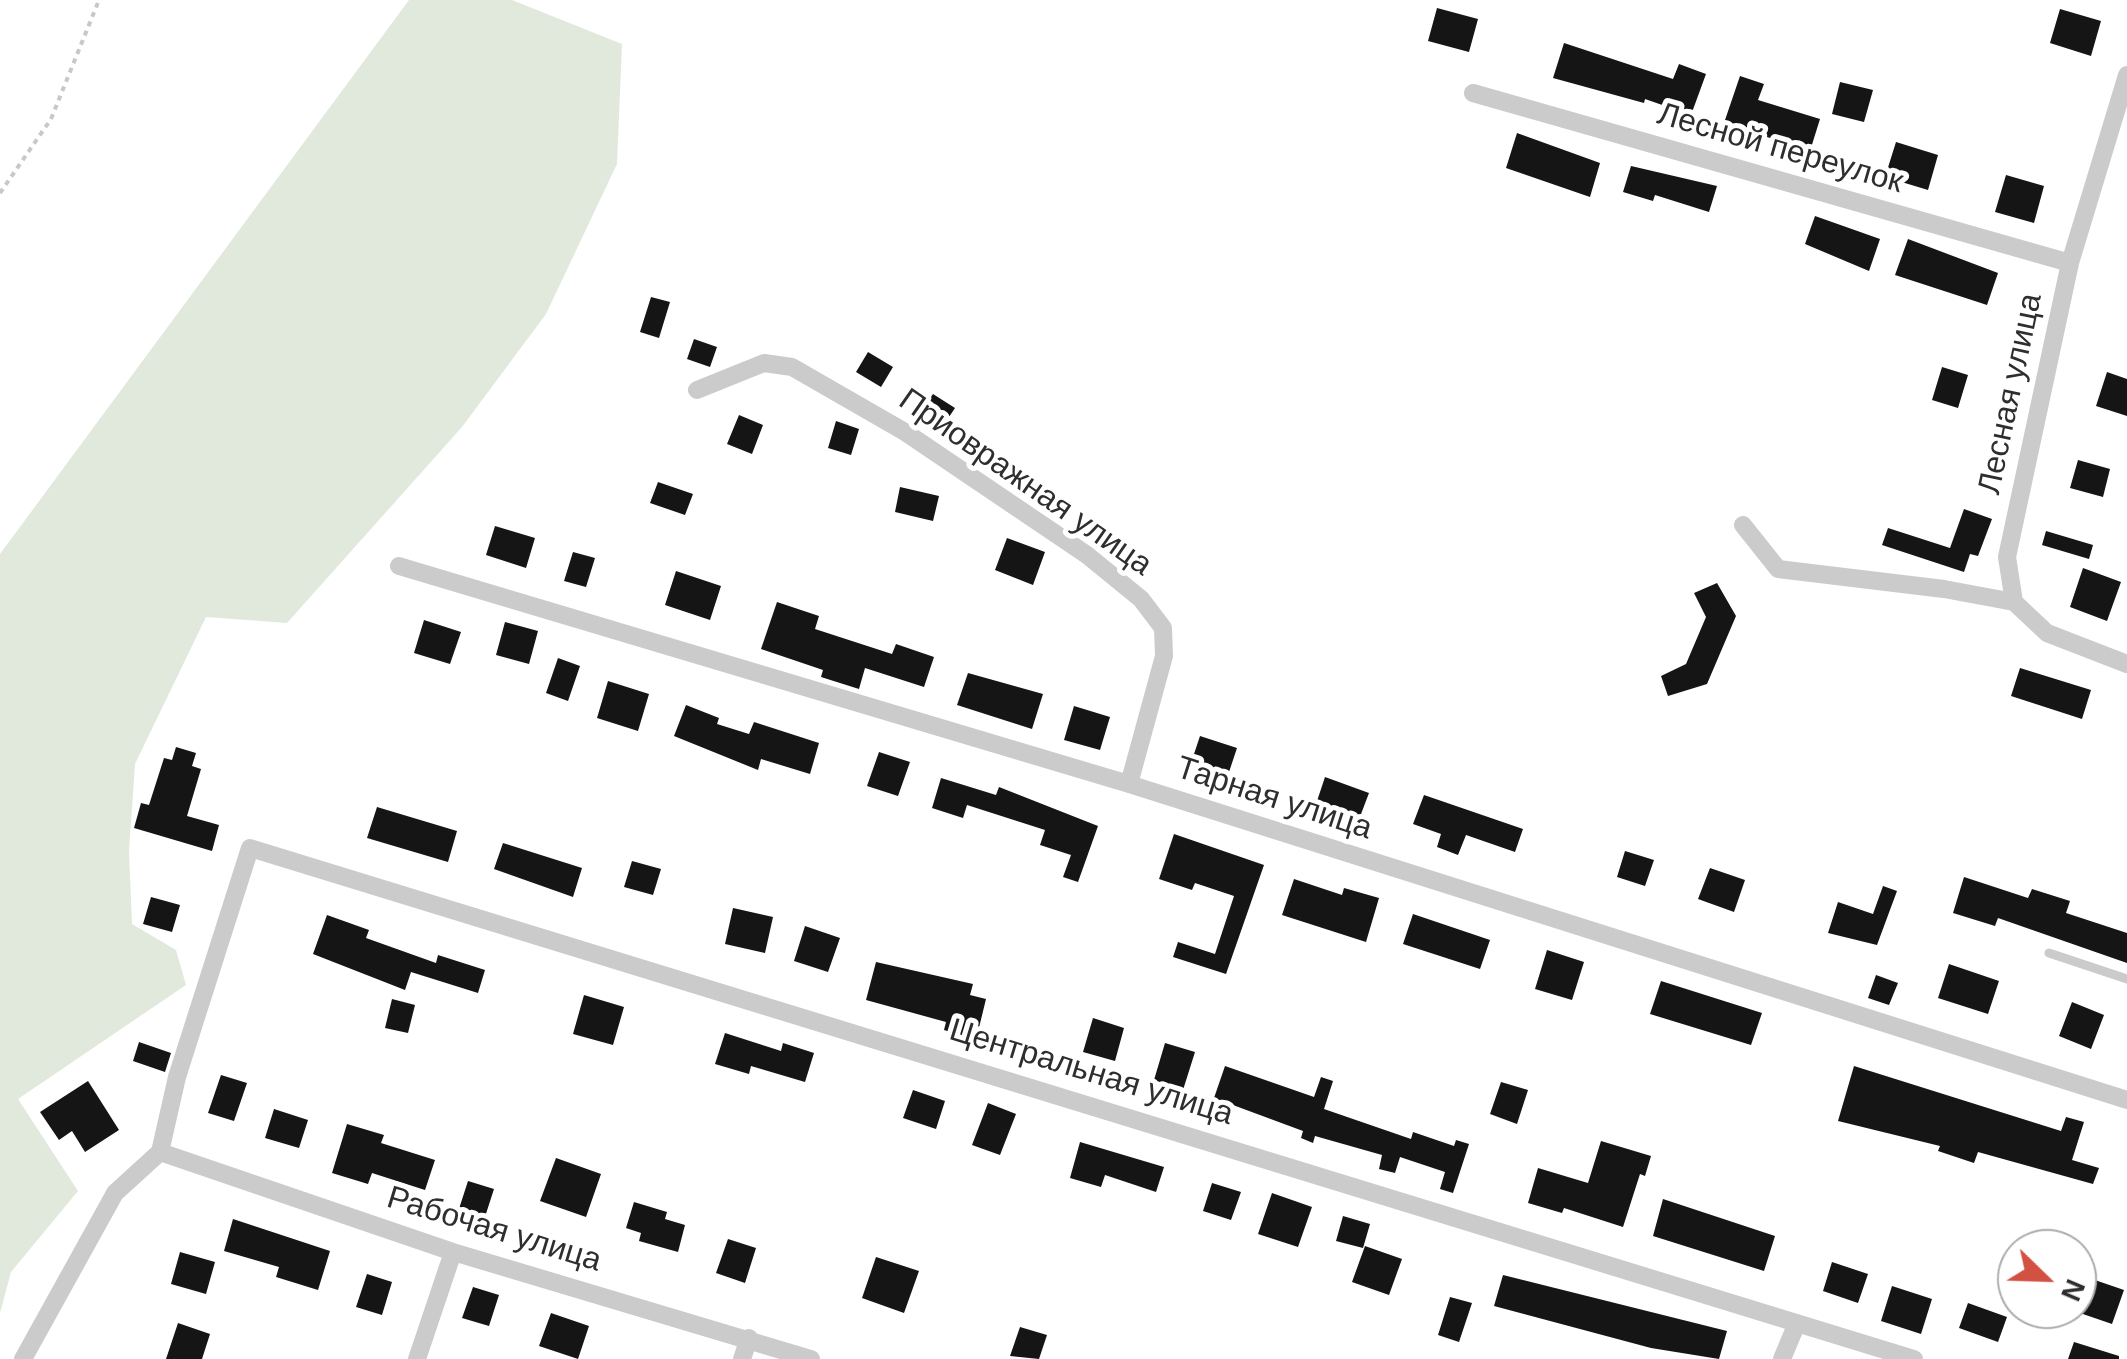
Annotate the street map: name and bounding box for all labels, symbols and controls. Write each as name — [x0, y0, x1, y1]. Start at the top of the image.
street label: Лесной переулок — [1653, 96, 1907, 202]
street label: Лесная улица — [1971, 290, 2051, 498]
street label: Приовражная улица — [891, 381, 1159, 585]
street label: Тарная улица — [1171, 749, 1377, 849]
street label: Центральная улица — [945, 1012, 1237, 1134]
street label: Рабочая улица — [382, 1179, 606, 1281]
north arrow — [1997, 1229, 2097, 1329]
text: N — [2055, 1275, 2091, 1305]

